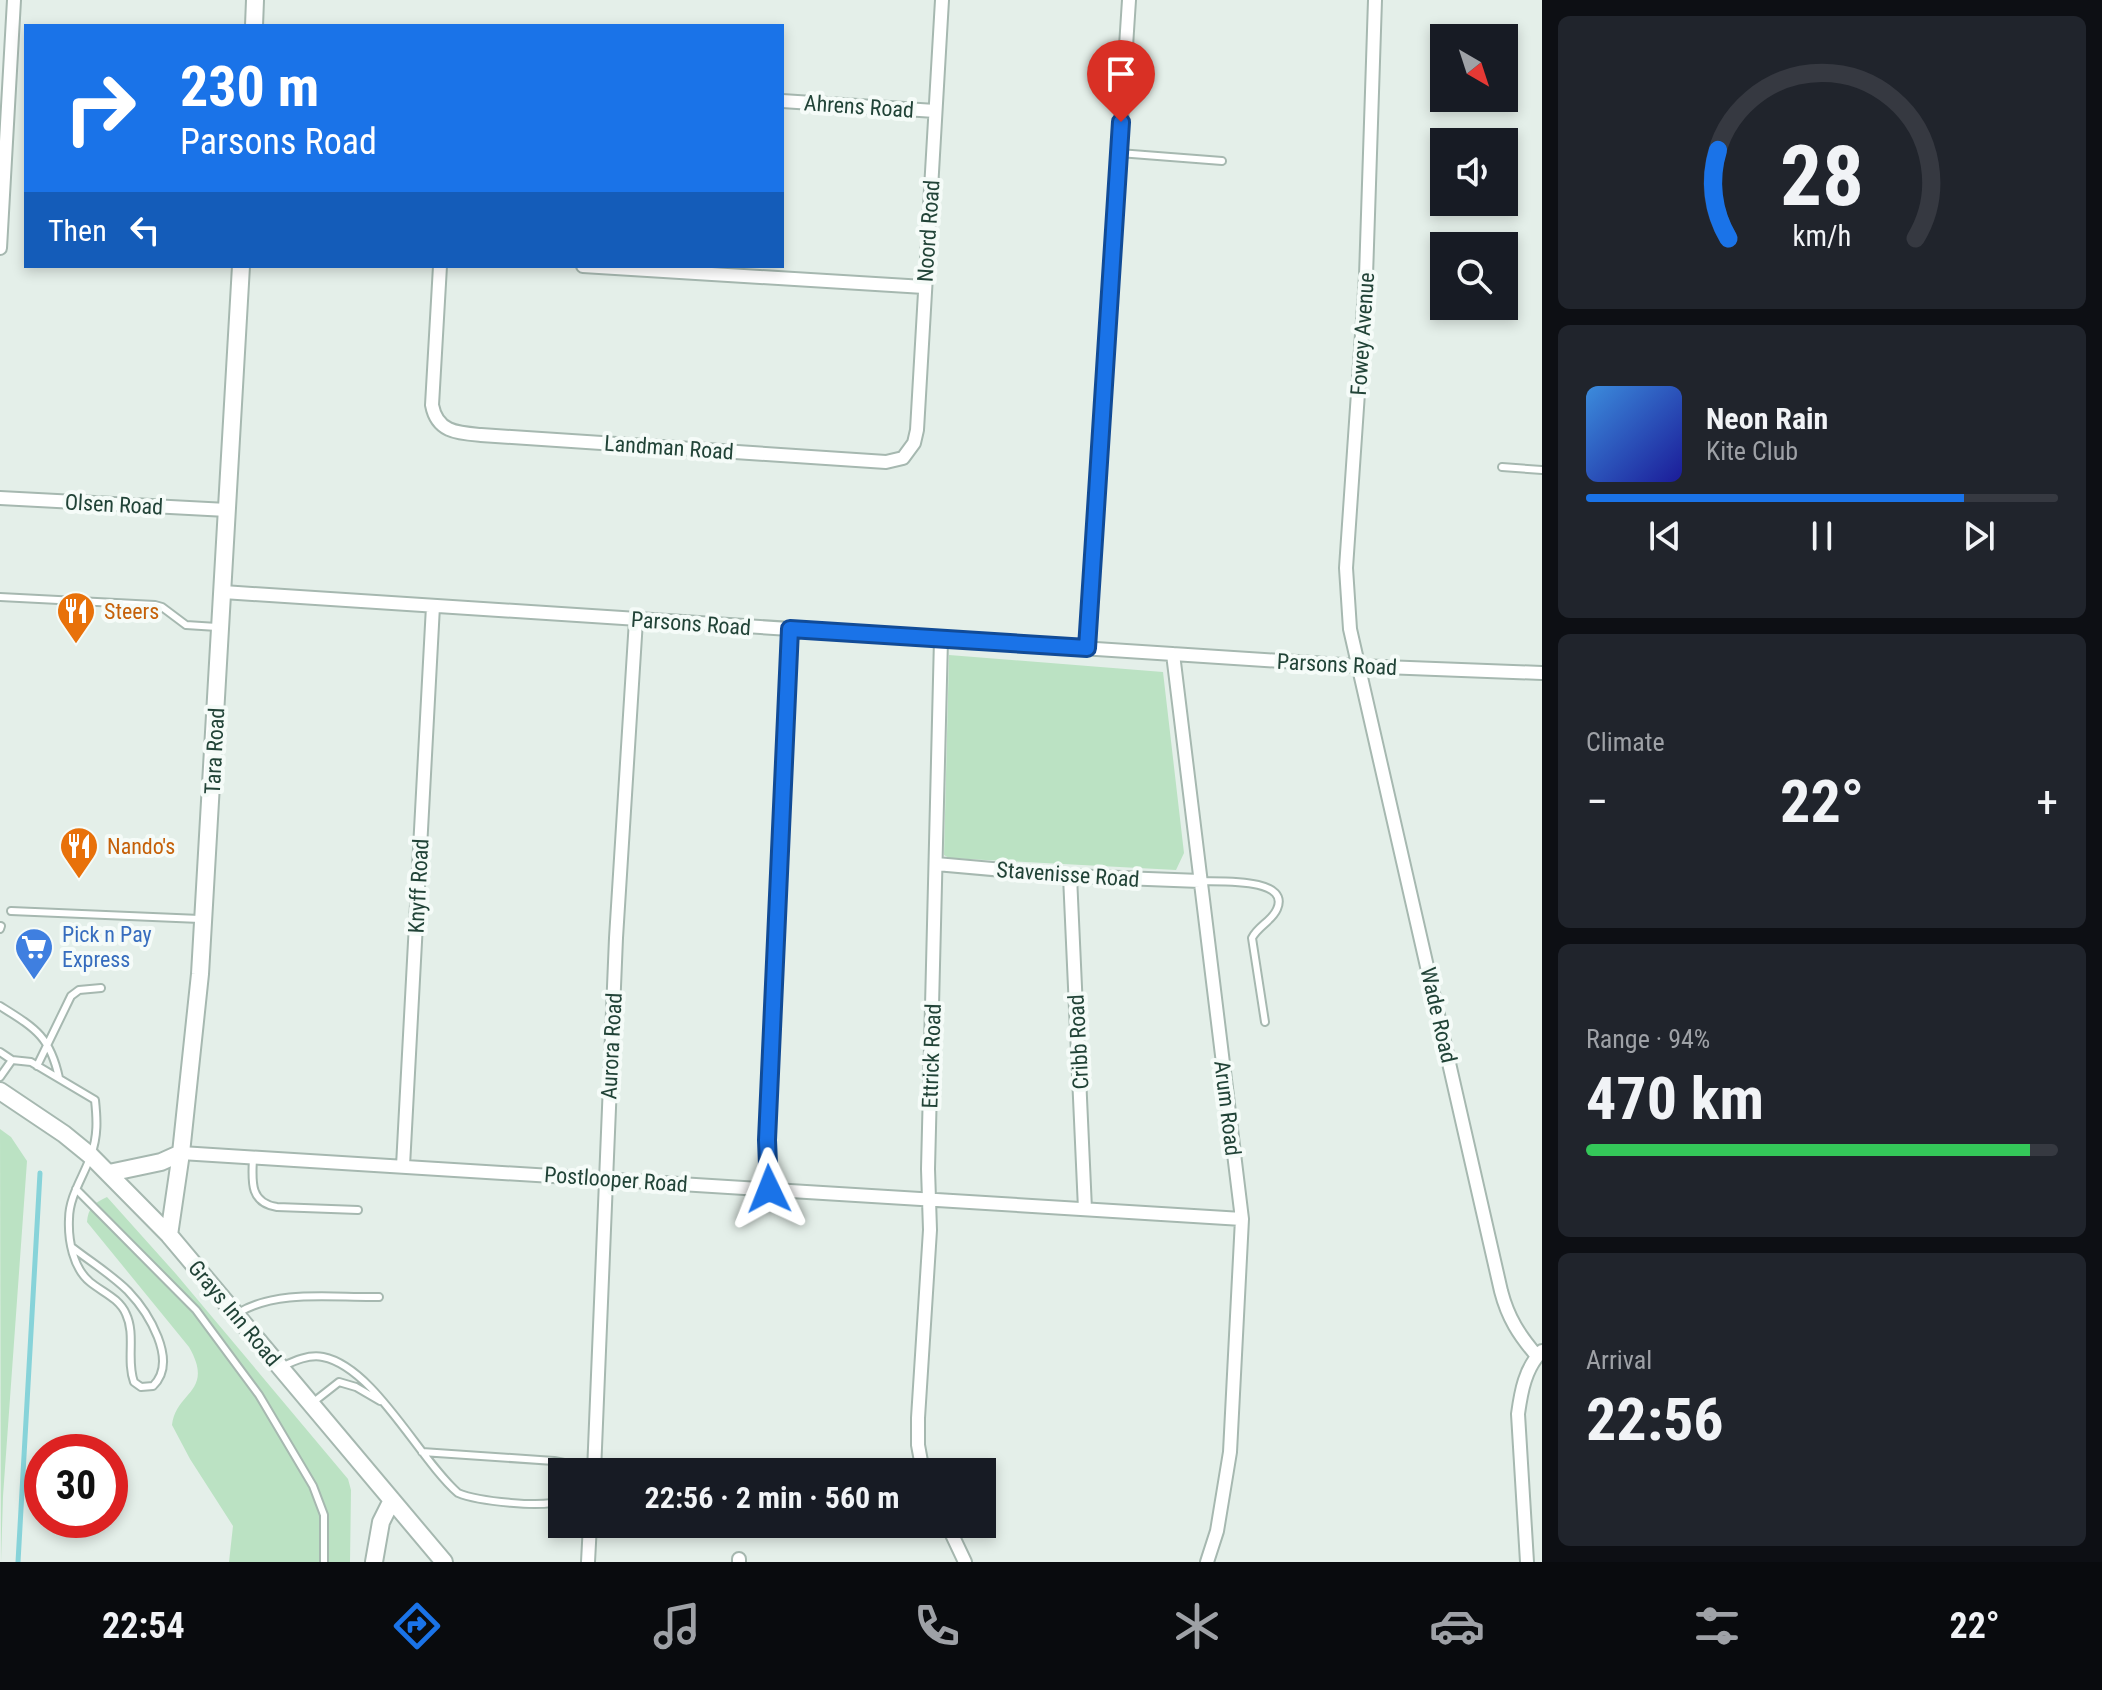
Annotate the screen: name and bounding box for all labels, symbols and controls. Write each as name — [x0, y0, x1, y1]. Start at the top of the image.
north arrow — [1430, 24, 1518, 112]
map controls — [1430, 24, 1518, 320]
pin — [1087, 40, 1155, 122]
icon: arrive — [1099, 52, 1143, 96]
text: 230 m — [180, 54, 319, 120]
icon: right — [48, 56, 152, 160]
street label: Ahrens Road — [803, 90, 915, 123]
text: Parsons Road — [180, 121, 377, 163]
text: 28 — [1780, 127, 1864, 224]
button: sound — [1430, 128, 1518, 216]
street label: Noord Road — [912, 179, 945, 283]
icon: left — [123, 208, 167, 252]
text: Then — [48, 213, 107, 248]
text: km/h — [1793, 219, 1851, 253]
button: search — [1430, 232, 1518, 320]
street label: Fowey Avenue — [1346, 272, 1379, 396]
text: Neon Rain — [1706, 401, 1828, 436]
street label: Landman Road — [603, 431, 734, 464]
text: Kite Club — [1706, 436, 1798, 466]
street label: Olsen Road — [64, 489, 164, 520]
icon: previous — [1643, 514, 1687, 558]
icon: pause — [1800, 514, 1844, 558]
icon: next — [1957, 514, 2001, 558]
restaurant icon: Steers — [55, 590, 97, 645]
place label: Steers — [104, 599, 159, 624]
street label: Parsons Road — [630, 607, 752, 640]
street label: Parsons Road — [1276, 649, 1398, 680]
street label: Tara Road — [200, 707, 229, 795]
text: Climate — [1586, 727, 1665, 757]
text: 22° — [1780, 766, 1864, 837]
text: − — [1586, 776, 1608, 828]
text: + — [2036, 776, 2058, 828]
restaurant icon: Nando's — [58, 825, 100, 880]
place label: Nando's — [107, 834, 175, 859]
street label: Knyff Road — [404, 838, 433, 934]
street label: Stavenisse Road — [996, 857, 1140, 892]
place label: Pick n Pay Express — [62, 922, 152, 972]
supermarket icon: Pick n Pay Express — [13, 926, 55, 981]
street label: Wade Road — [1415, 965, 1462, 1065]
street label: Aurora Road — [596, 992, 627, 1100]
street label: Cribb Road — [1064, 994, 1093, 1090]
street label: Ettrick Road — [917, 1003, 946, 1109]
text: Range · 94% — [1586, 1024, 1710, 1054]
street label: Arum Road — [1209, 1059, 1246, 1157]
text: 470 km — [1586, 1063, 1764, 1134]
position arrow — [727, 1147, 811, 1231]
street label: Postlooper Road — [543, 1162, 689, 1197]
street label: Grays Inn Road — [183, 1256, 286, 1371]
text: Arrival — [1586, 1345, 1652, 1375]
text: 22:56 — [1586, 1384, 1724, 1455]
speed limit sign: 30 — [24, 1434, 128, 1538]
text: 22:56 · 2 min · 560 m — [645, 1480, 899, 1515]
icon: directions — [389, 1598, 445, 1654]
icon: music — [649, 1598, 705, 1654]
icon: phone — [909, 1598, 965, 1654]
icon: climate — [1169, 1598, 1225, 1654]
icon: car — [1429, 1598, 1485, 1654]
icon: filters — [1689, 1598, 1745, 1654]
text: 22:54 — [102, 1605, 185, 1647]
text: 22° — [1949, 1605, 2000, 1647]

